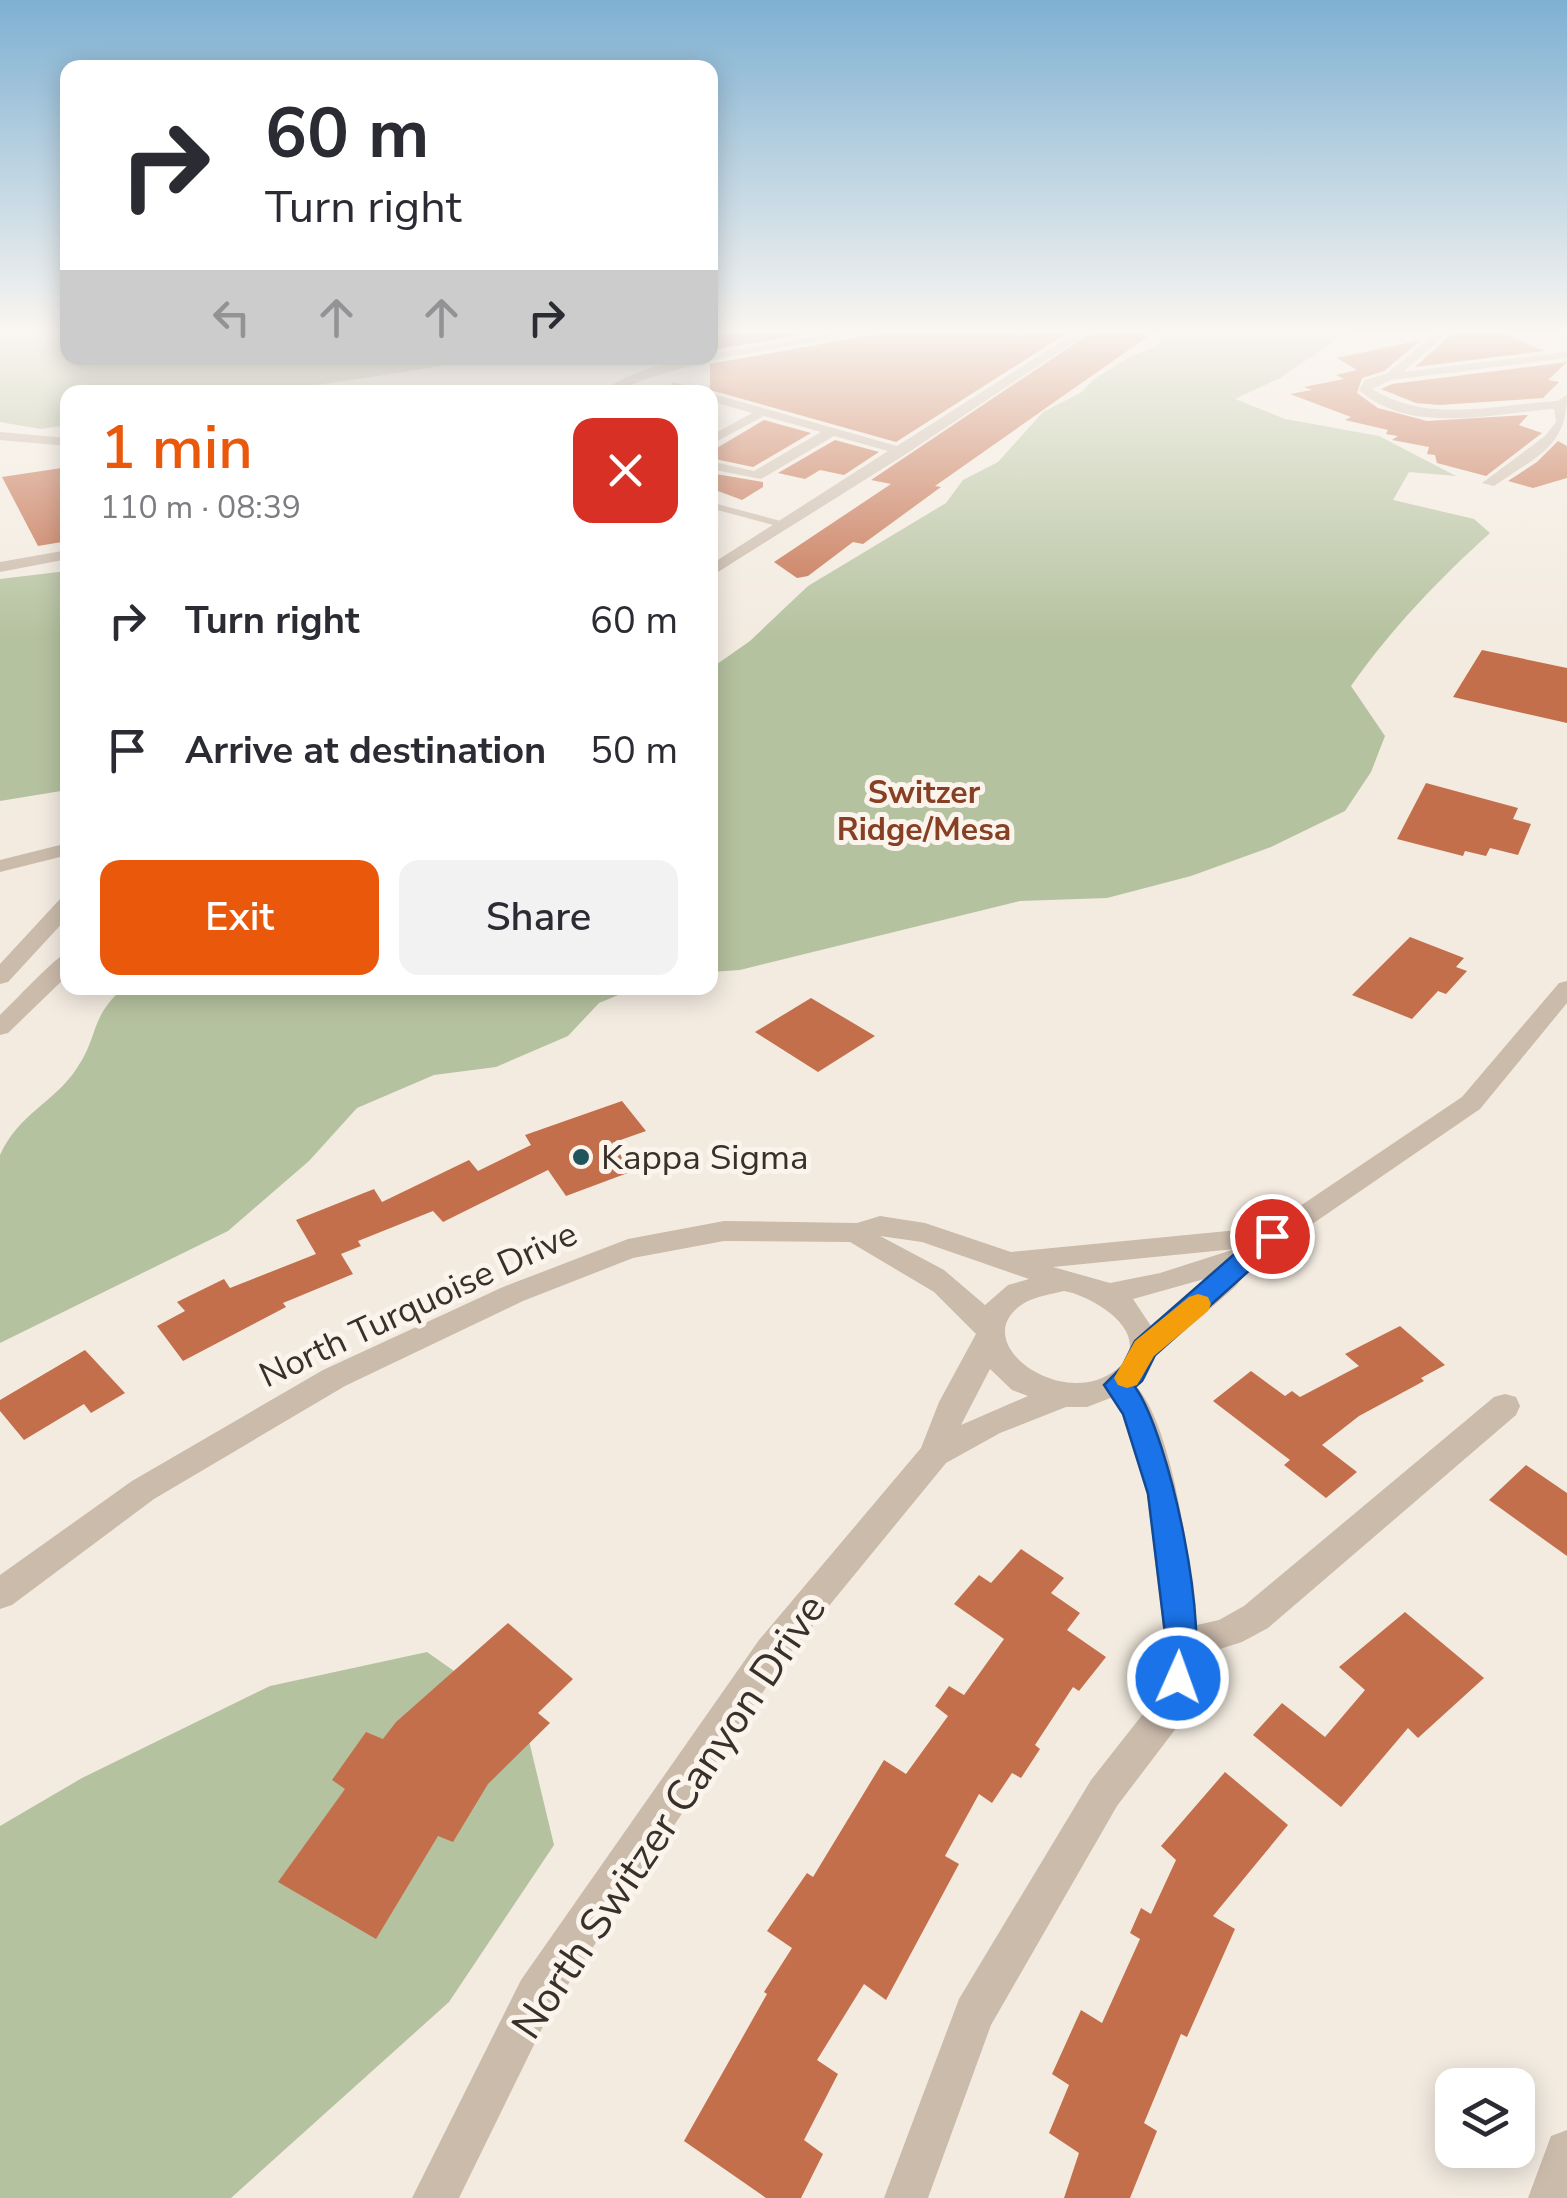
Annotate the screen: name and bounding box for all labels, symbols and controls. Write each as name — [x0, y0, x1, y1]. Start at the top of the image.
text: 60 m — [265, 86, 429, 182]
icon: right — [100, 100, 230, 230]
text: Turn right — [265, 177, 462, 238]
icon: left — [204, 290, 259, 345]
icon: ahead — [309, 290, 364, 345]
icon: ahead — [414, 290, 469, 345]
icon: right — [519, 290, 574, 345]
text: 1 min — [100, 407, 253, 489]
button: close — [573, 418, 678, 523]
text: 110 m · 08:39 — [100, 486, 301, 529]
icon: right — [100, 593, 155, 648]
text: Turn right — [185, 595, 360, 646]
text: 60 m — [590, 595, 678, 646]
icon: arrive — [100, 723, 155, 778]
text: Arrive at destination — [185, 725, 546, 776]
text: 50 m — [590, 725, 678, 776]
district label: Switzer Ridge/Mesa — [837, 771, 1011, 851]
button: Exit — [100, 860, 379, 975]
button: Share — [399, 860, 678, 975]
place label: Kappa Sigma — [601, 1134, 808, 1181]
marker: Kappa Sigma — [570, 1146, 592, 1168]
pin — [1230, 1194, 1315, 1279]
icon: arrive — [1245, 1209, 1300, 1264]
street label: North Turquoise Drive — [252, 1210, 585, 1399]
street label: North Switzer Canyon Drive — [499, 1583, 840, 2050]
position arrow — [1126, 1626, 1230, 1730]
map controls — [1435, 2068, 1535, 2168]
button: layers — [1435, 2068, 1535, 2168]

